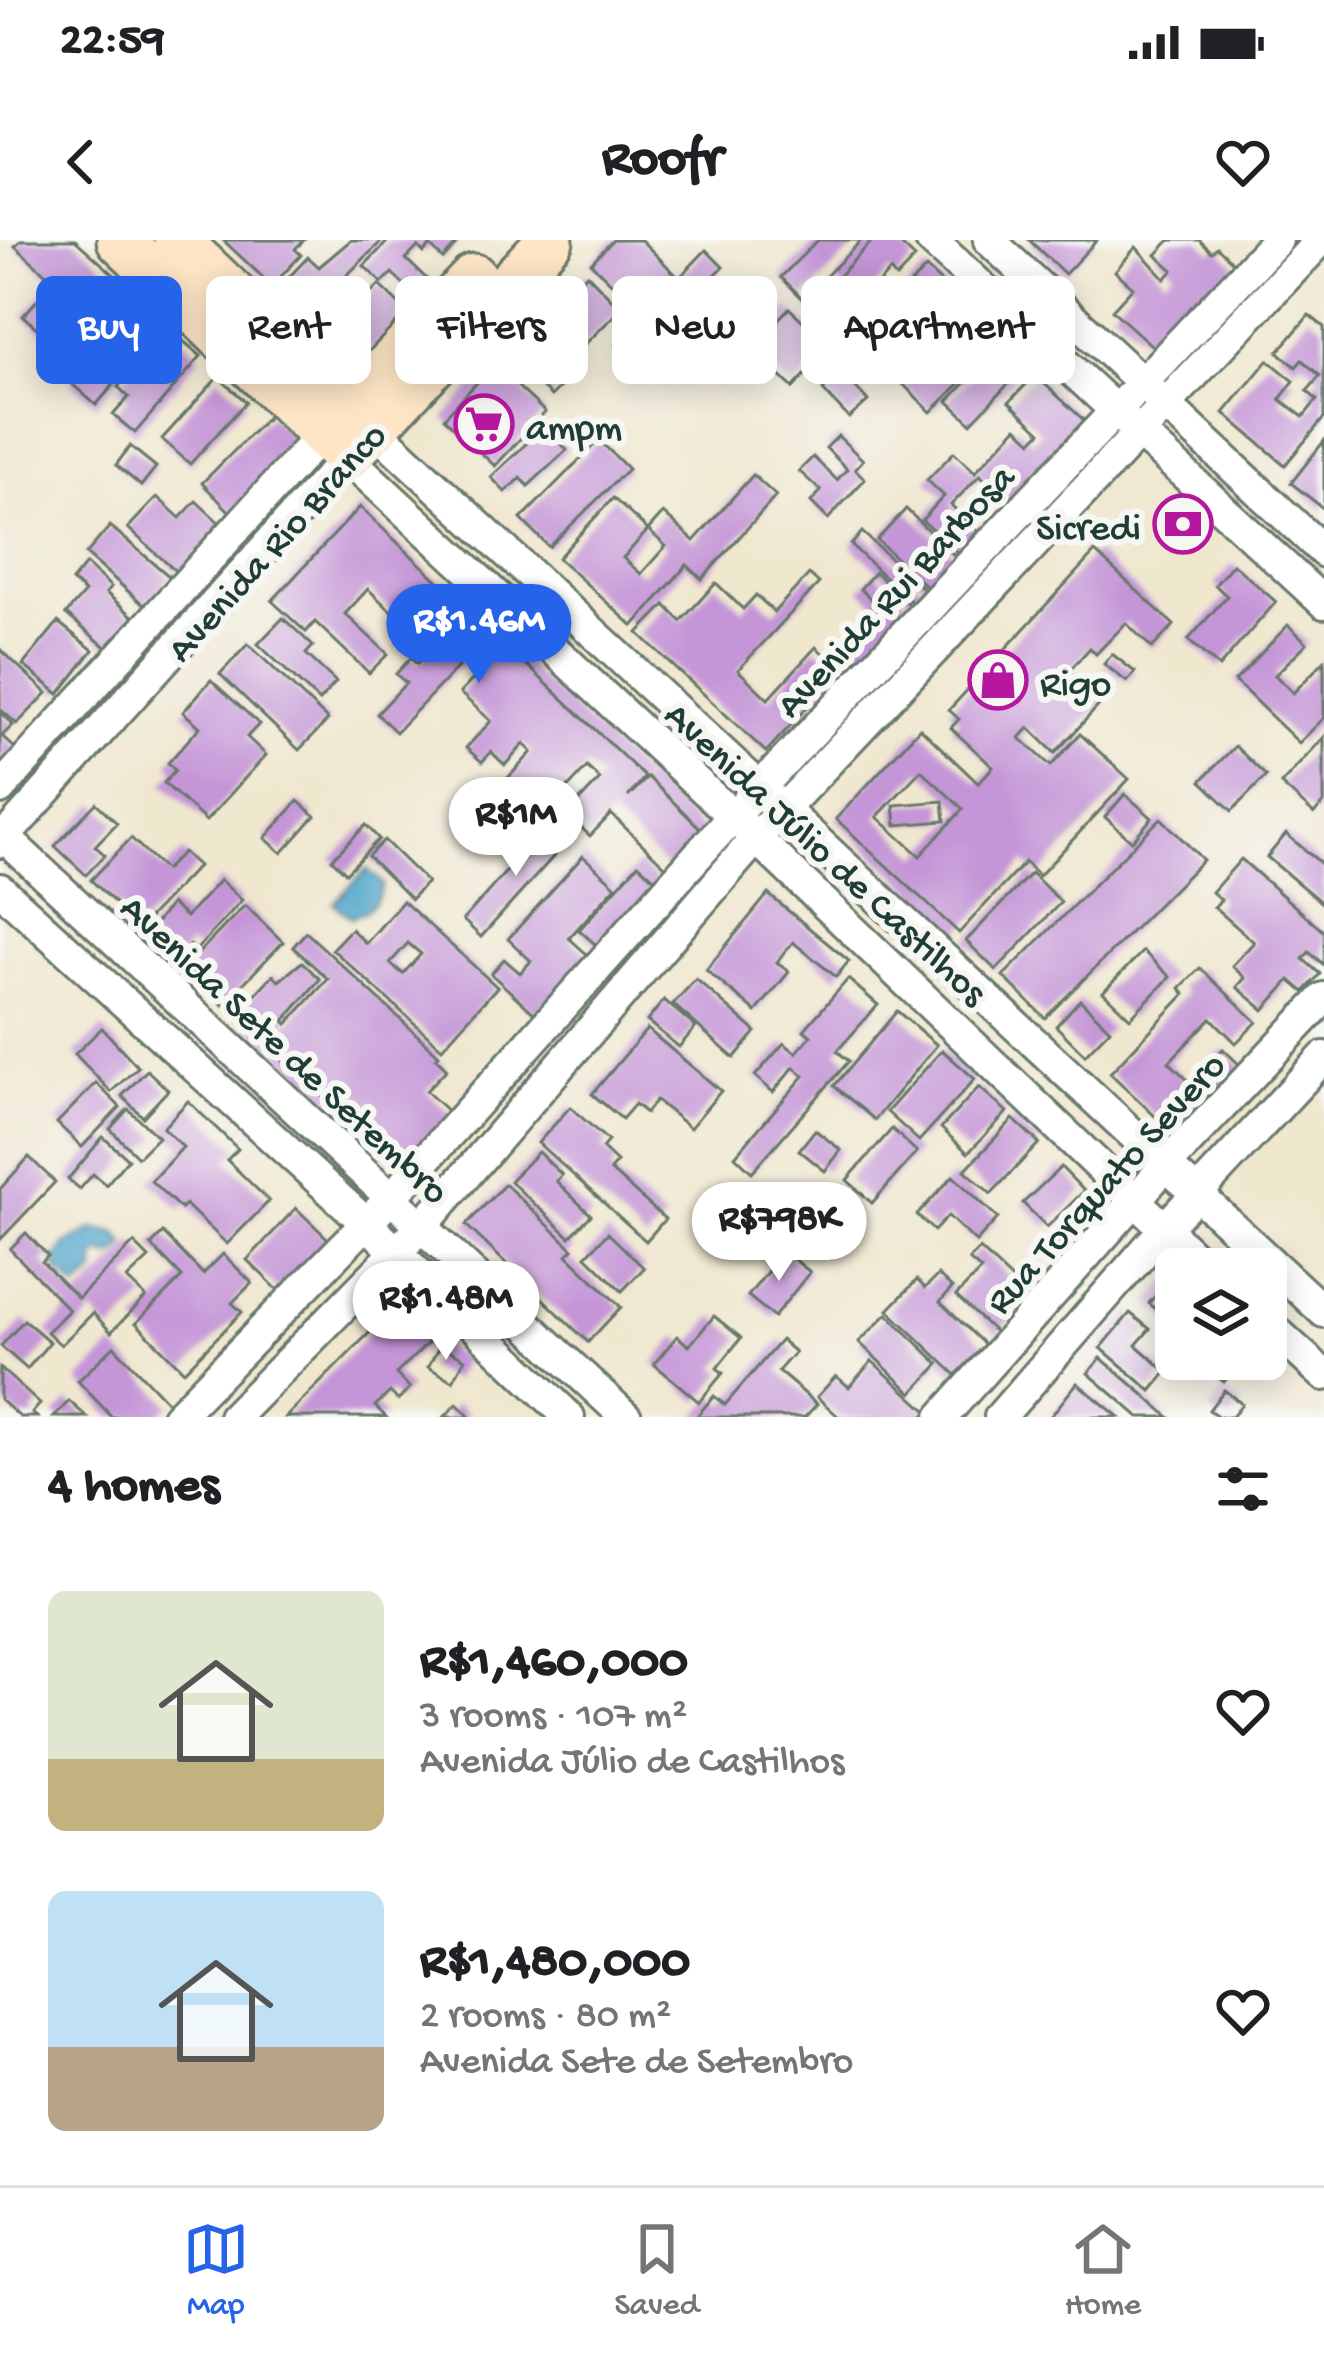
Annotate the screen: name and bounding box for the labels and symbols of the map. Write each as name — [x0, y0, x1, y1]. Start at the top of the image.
supermarket icon: ampm — [453, 393, 515, 455]
place label: ampm — [526, 408, 622, 454]
street label: Avenida Rio Branco — [159, 415, 399, 674]
street label: Avenida Rui Barbosa — [769, 457, 1028, 730]
bank icon: Sicredi — [1152, 493, 1214, 555]
place label: Sicredi — [1036, 508, 1141, 554]
pin: R$1.46M — [368, 584, 590, 686]
shop icon: Rigo — [967, 649, 1029, 711]
place label: Rigo — [1040, 664, 1111, 710]
street label: Avenida Júlio de Castilhos — [652, 695, 995, 1019]
pin: R$1M — [445, 777, 587, 879]
street label: Avenida Sete de Setembro — [108, 888, 456, 1217]
street label: Rua Torquato Severo — [978, 1045, 1238, 1326]
pin: R$798K — [681, 1182, 877, 1284]
pin: R$1.48M — [335, 1261, 557, 1363]

